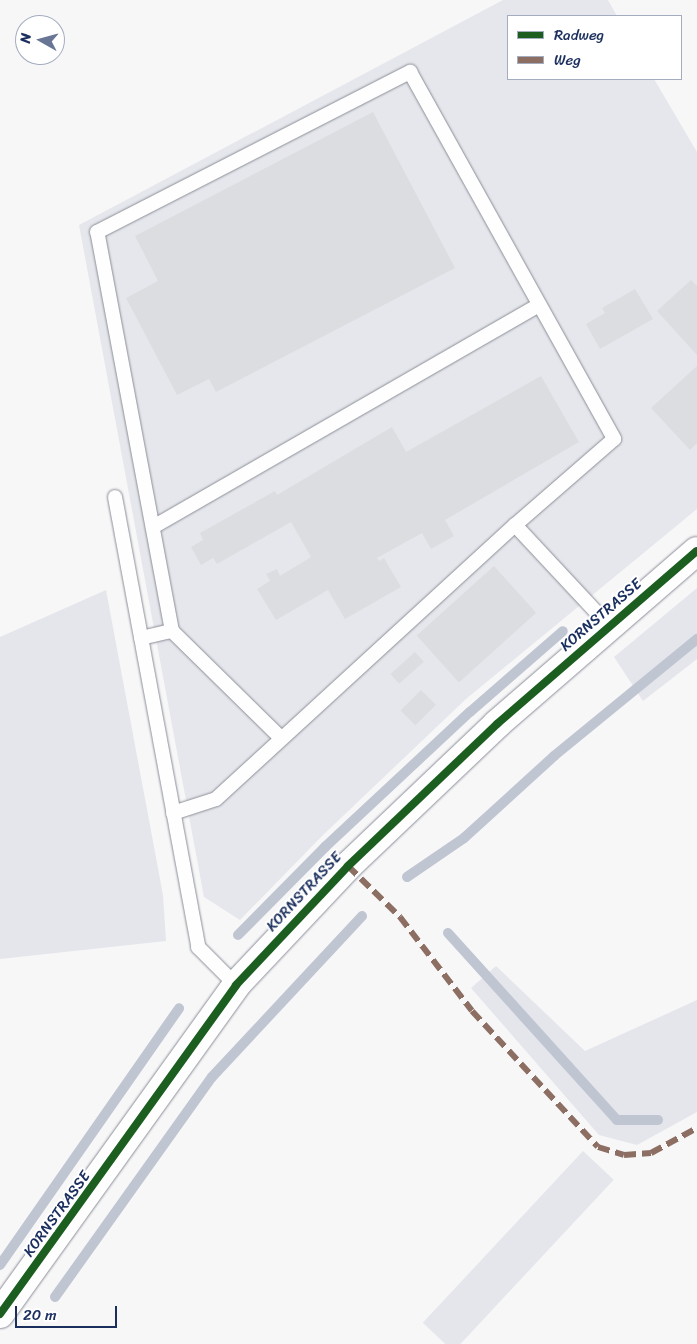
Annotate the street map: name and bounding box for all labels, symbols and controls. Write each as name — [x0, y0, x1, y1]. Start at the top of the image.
north arrow — [15, 15, 65, 65]
legend — [507, 15, 682, 80]
text: Radweg — [554, 22, 604, 48]
text: N — [13, 32, 39, 45]
text: Weg — [554, 47, 581, 73]
street label: KORNSTRASSE — [557, 575, 645, 655]
street label: KORNSTRASSE — [263, 849, 345, 935]
street label: KORNSTRASSE — [20, 1168, 94, 1260]
scale bar — [18, 1296, 120, 1328]
text: 20 m — [23, 1302, 57, 1328]

